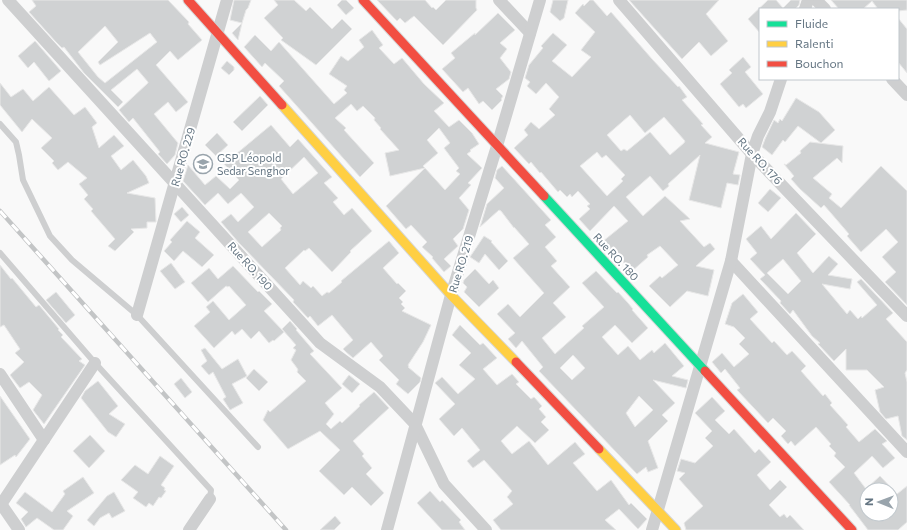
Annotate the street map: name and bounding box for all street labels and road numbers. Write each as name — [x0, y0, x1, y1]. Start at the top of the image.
street label: Rue RO. 229 — [168, 126, 197, 188]
street label: Rue RO. 176 — [735, 135, 785, 187]
street label: Rue RO. 180 — [591, 230, 642, 283]
street label: Rue RO. 219 — [446, 233, 476, 294]
street label: Rue RO. 190 — [225, 239, 275, 293]

